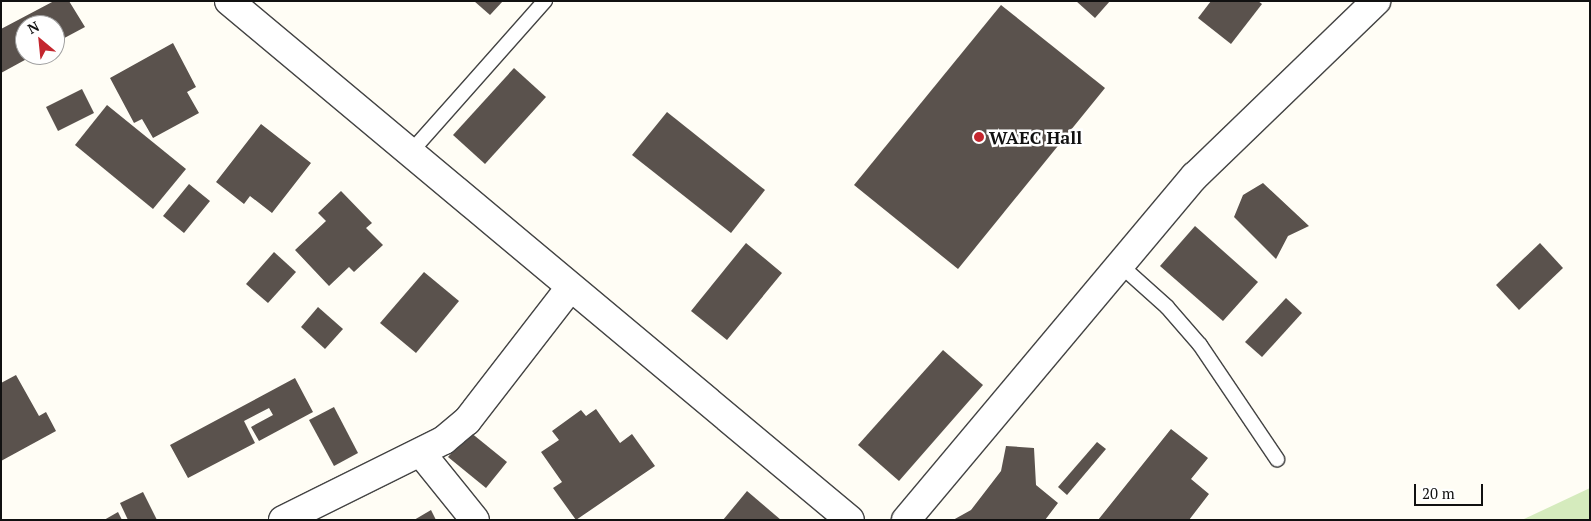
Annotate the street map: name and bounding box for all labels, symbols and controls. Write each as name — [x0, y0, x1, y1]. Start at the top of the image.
north arrow — [15, 15, 65, 65]
text: N — [24, 16, 42, 38]
place label: WAEC Hall — [989, 126, 1082, 148]
marker: WAEC Hall — [973, 131, 985, 143]
scale bar — [1416, 474, 1485, 506]
text: 20 m — [1422, 483, 1455, 503]

